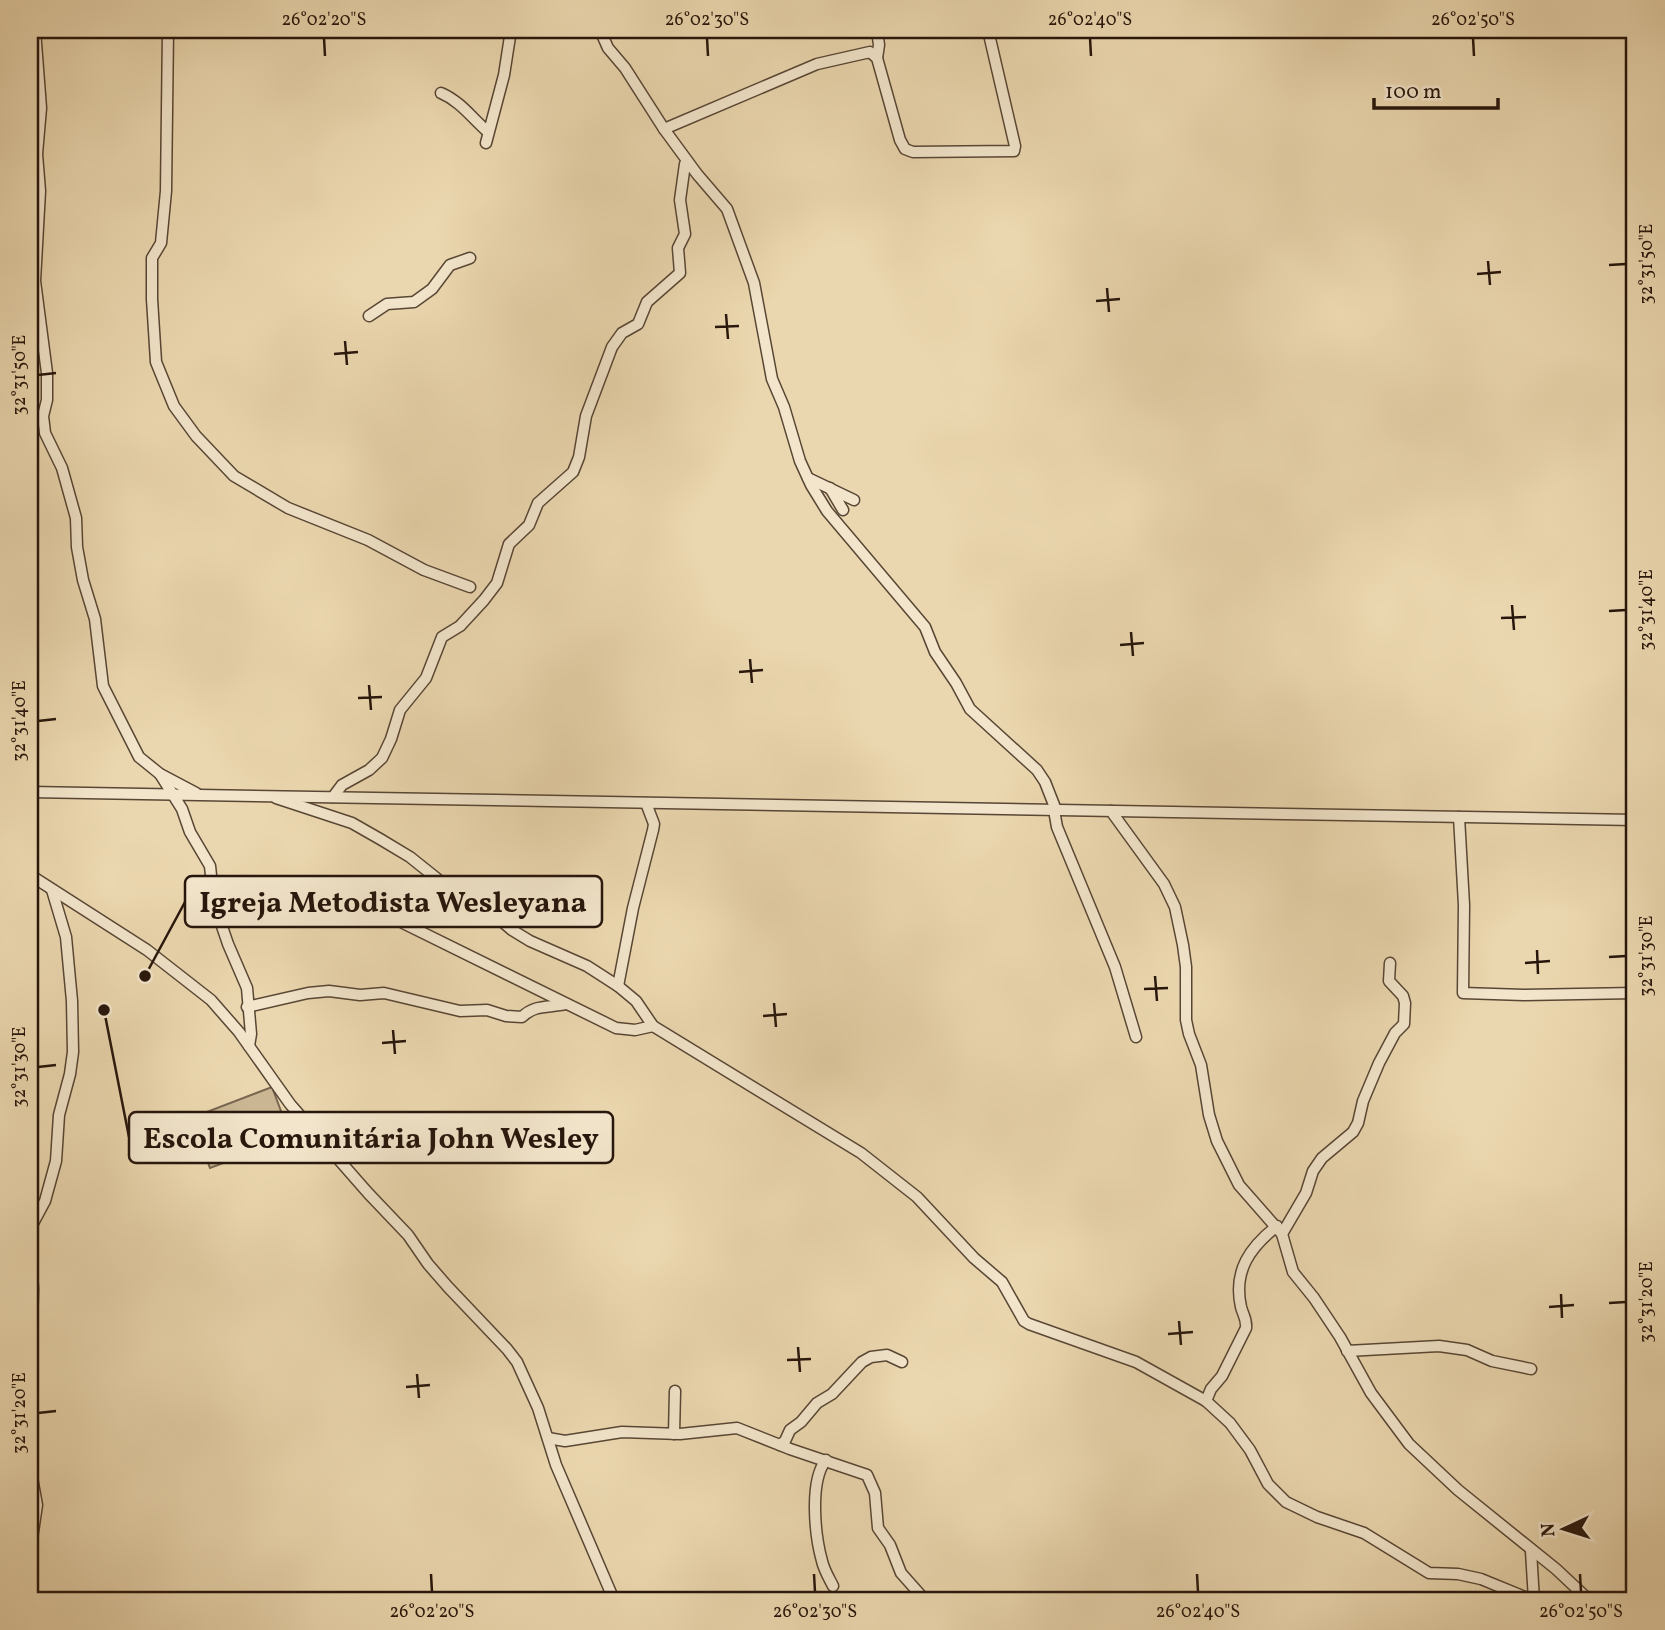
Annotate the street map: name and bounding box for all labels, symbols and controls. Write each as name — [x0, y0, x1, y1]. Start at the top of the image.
text: 26°02'20"S — [282, 8, 366, 33]
text: 26°02'30"S — [665, 8, 749, 33]
text: 26°02'40"S — [1048, 8, 1132, 33]
text: 26°02'50"S — [1431, 8, 1515, 33]
scale bar — [1374, 66, 1499, 110]
text: 100 m — [1385, 78, 1442, 107]
text: 32°31'50"E — [1635, 223, 1660, 304]
text: 32°31'50"E — [8, 334, 33, 415]
text: 32°31'40"E — [1635, 569, 1660, 651]
text: 32°31'40"E — [8, 680, 33, 762]
callout: Igreja Metodista Wesleyana — [185, 876, 602, 927]
text: Igreja Metodista Wesleyana — [199, 883, 587, 925]
text: 32°31'30"E — [1635, 915, 1660, 997]
text: 32°31'30"E — [8, 1026, 33, 1108]
callout: Escola Comunitária John Wesley — [129, 1112, 613, 1163]
text: Escola Comunitária John Wesley — [143, 1119, 599, 1161]
text: 32°31'20"E — [1635, 1261, 1660, 1343]
text: 32°31'20"E — [8, 1372, 33, 1454]
north arrow — [1528, 1494, 1598, 1564]
text: N — [1536, 1522, 1562, 1538]
text: 26°02'20"S — [390, 1600, 474, 1625]
text: 26°02'30"S — [773, 1600, 857, 1625]
text: 26°02'40"S — [1156, 1600, 1240, 1625]
text: 26°02'50"S — [1539, 1600, 1623, 1625]

